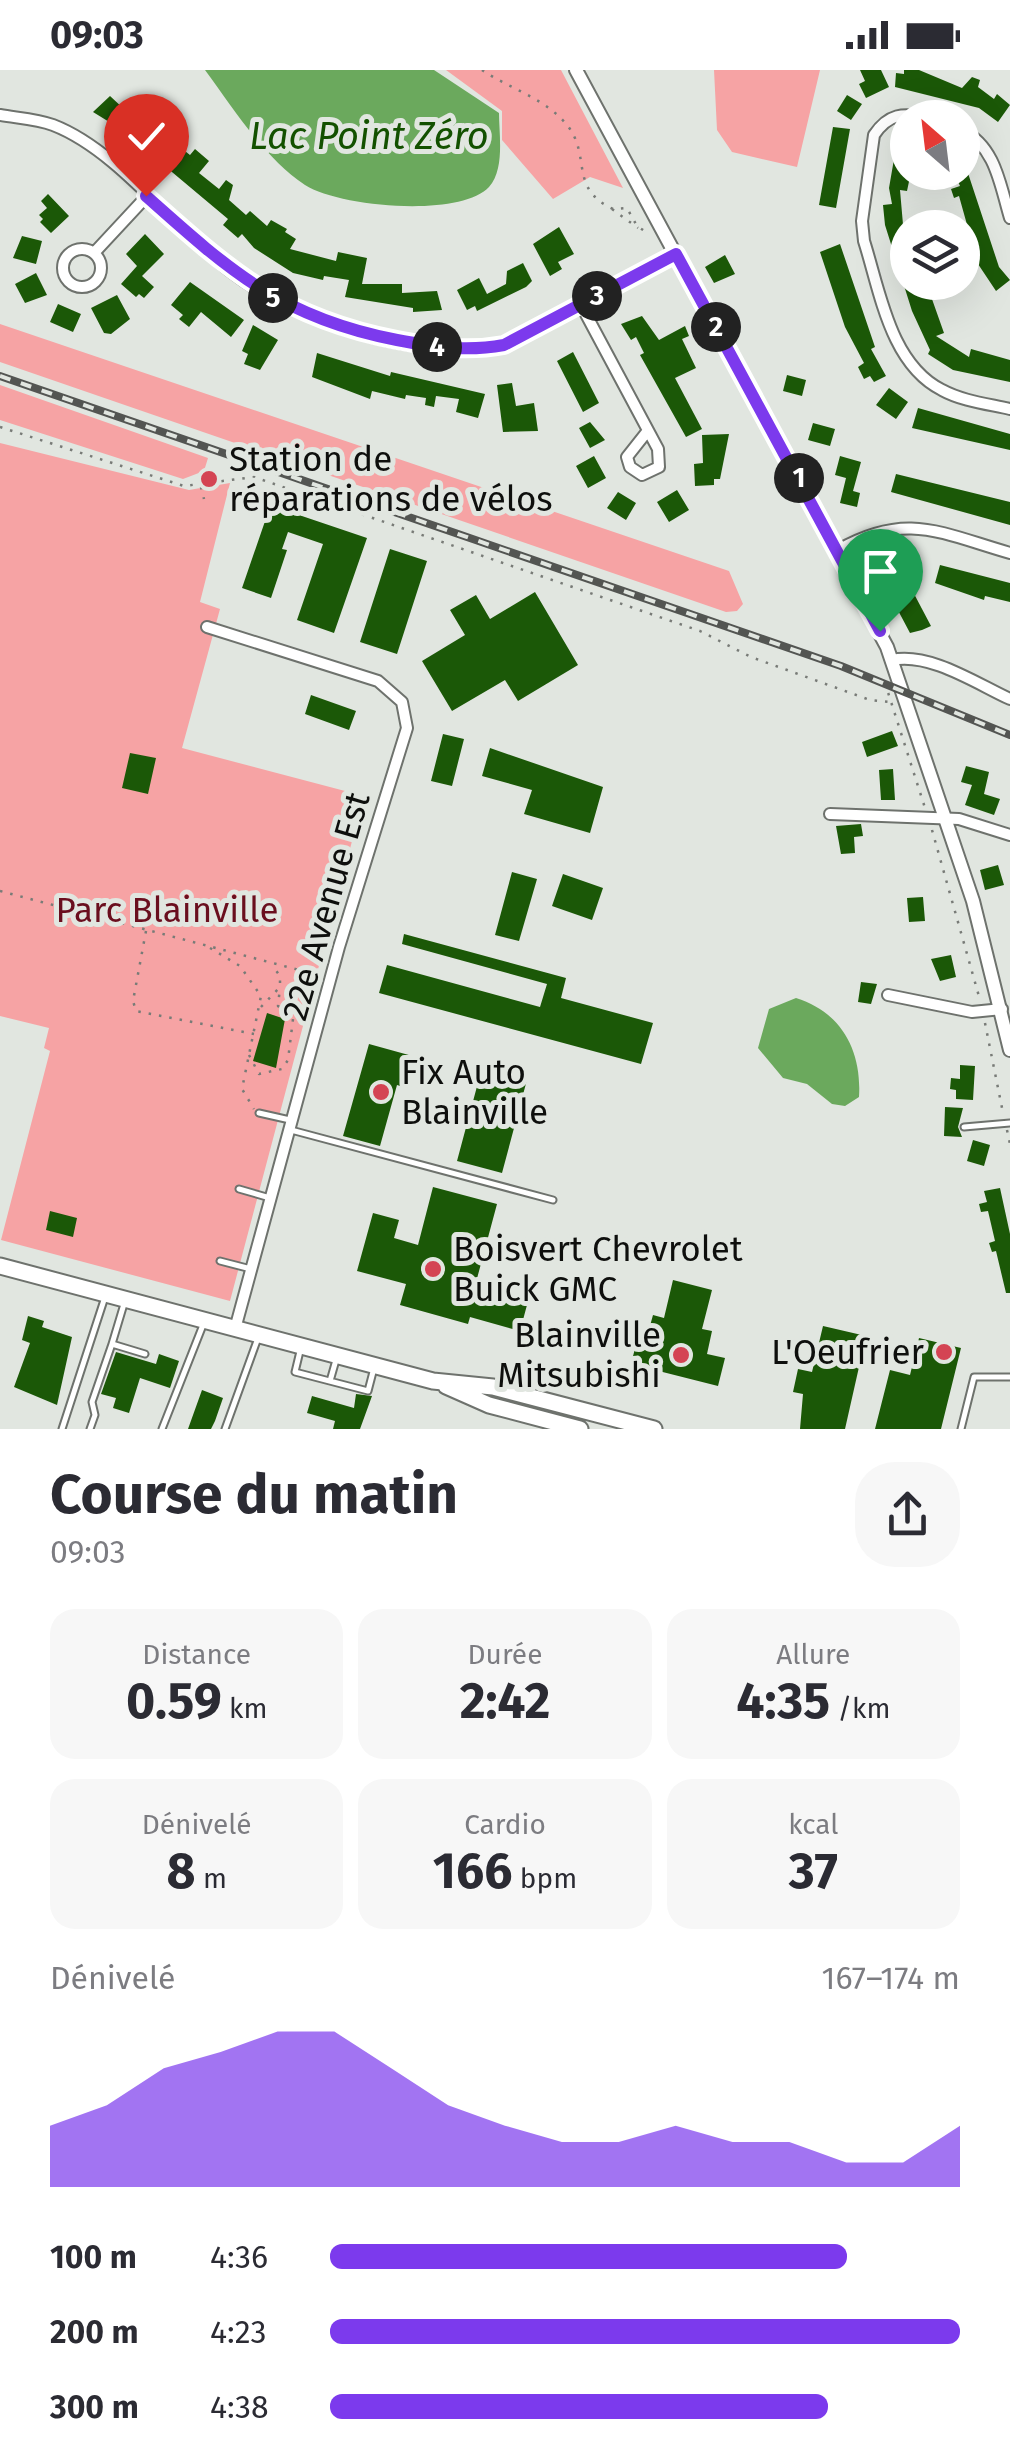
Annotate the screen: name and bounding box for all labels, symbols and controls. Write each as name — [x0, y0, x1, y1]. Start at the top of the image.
text: 09:03 — [50, 12, 144, 58]
pin — [104, 94, 189, 197]
north arrow — [890, 100, 980, 190]
map controls — [890, 100, 980, 300]
icon: check — [119, 109, 174, 164]
water label: Lac Point Zéro — [249, 113, 489, 159]
button: layers — [890, 210, 980, 300]
pin: 3 — [572, 271, 622, 321]
pin: 5 — [248, 273, 298, 323]
text: 3 — [590, 279, 604, 312]
text: 5 — [265, 281, 281, 314]
pin: 2 — [691, 302, 741, 352]
text: 2 — [709, 310, 723, 343]
pin: 4 — [412, 322, 462, 372]
text: 4 — [429, 330, 445, 363]
place label: Station de réparations de vélos — [229, 438, 553, 520]
pin: 1 — [774, 453, 824, 503]
text: 1 — [793, 461, 806, 494]
marker: Station de réparations de vélos — [198, 468, 220, 490]
pin — [838, 529, 923, 632]
icon: arrive — [853, 544, 908, 599]
street label: 22e Avenue Est — [273, 787, 379, 1025]
park label: Parc Blainville — [56, 889, 278, 931]
place label: Fix Auto Blainville — [401, 1051, 548, 1133]
marker: Fix Auto Blainville — [370, 1081, 392, 1103]
place label: Boisvert Chevrolet Buick GMC — [453, 1228, 743, 1310]
marker: Boisvert Chevrolet Buick GMC — [422, 1258, 444, 1280]
place label: Blainville Mitsubishi — [497, 1314, 661, 1396]
place label: L'Oeufrier — [771, 1331, 924, 1373]
marker: L'Oeufrier — [933, 1341, 955, 1363]
marker: Blainville Mitsubishi — [670, 1344, 692, 1366]
text: Course du matin — [50, 1462, 458, 1528]
button: share — [855, 1462, 960, 1567]
text: 09:03 — [50, 1533, 126, 1571]
text: Distance — [142, 1638, 251, 1671]
text: Durée — [468, 1638, 542, 1671]
text: Allure — [776, 1638, 850, 1671]
text: 0.59 — [126, 1671, 222, 1731]
text: 2:42 — [460, 1671, 550, 1731]
text: 4:35 — [736, 1671, 830, 1731]
text: km — [222, 1692, 267, 1725]
text: /km — [830, 1692, 890, 1725]
text: Dénivelé — [142, 1808, 252, 1841]
text: Cardio — [464, 1808, 546, 1841]
text: kcal — [788, 1808, 839, 1841]
text: 8 — [166, 1841, 195, 1901]
text: 166 — [433, 1841, 512, 1901]
text: 37 — [789, 1841, 838, 1901]
text: m — [195, 1862, 227, 1895]
text: bpm — [512, 1862, 577, 1895]
text: Dénivelé — [50, 1959, 176, 1997]
text: 167–174 m — [822, 1959, 960, 1997]
text: 100 m — [50, 2238, 137, 2276]
text: 4:36 — [210, 2238, 268, 2276]
text: 200 m — [50, 2313, 139, 2351]
text: 4:23 — [210, 2313, 266, 2351]
text: 300 m — [50, 2388, 139, 2426]
text: 4:38 — [210, 2388, 269, 2426]

